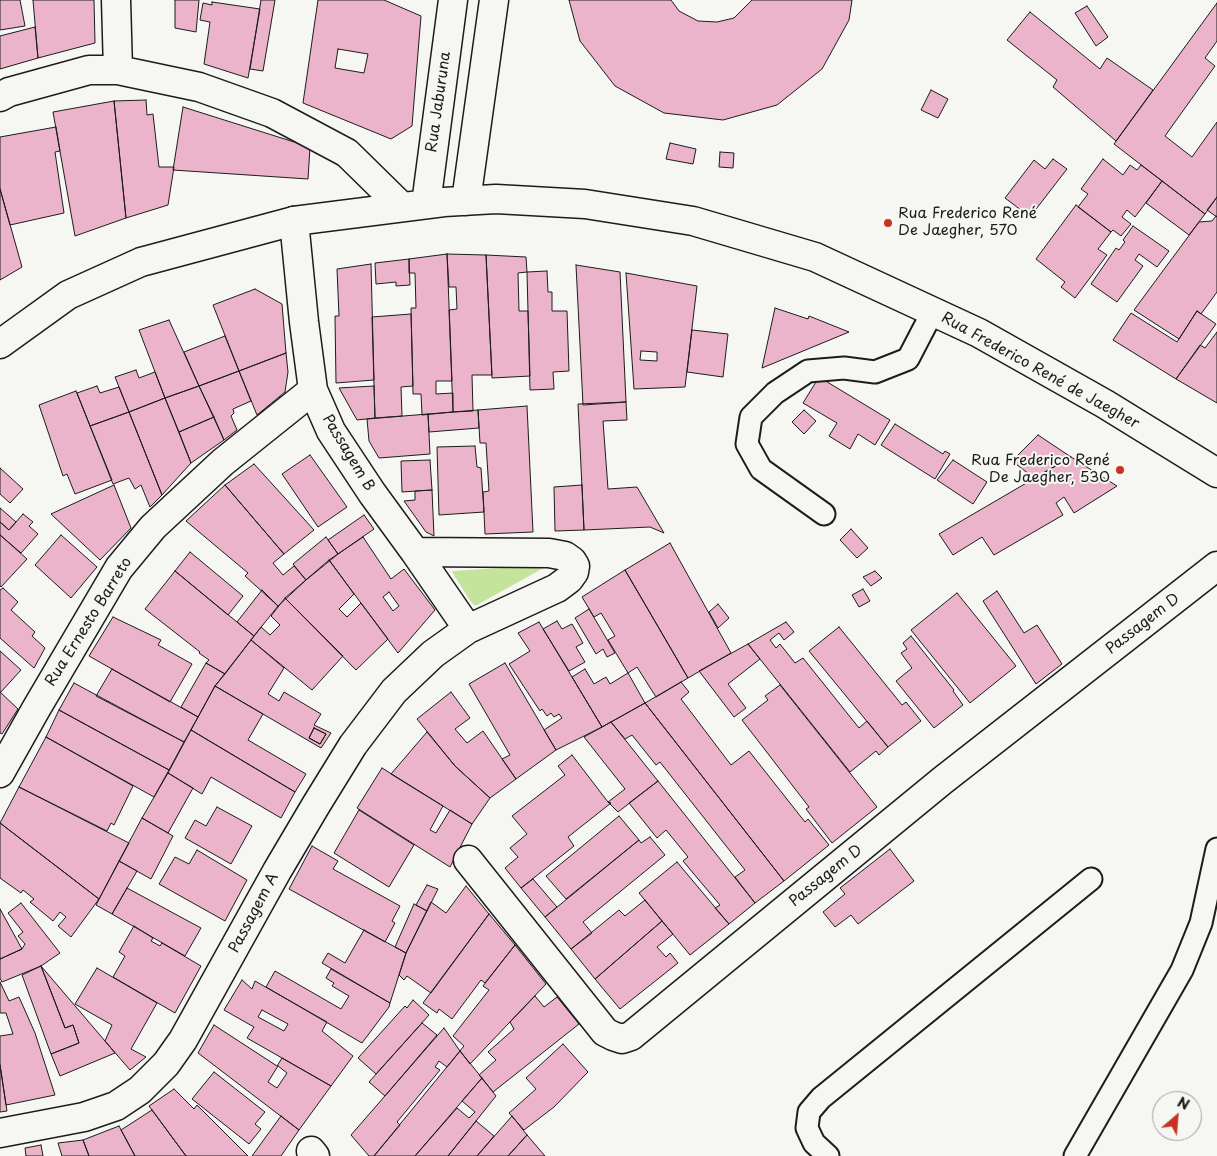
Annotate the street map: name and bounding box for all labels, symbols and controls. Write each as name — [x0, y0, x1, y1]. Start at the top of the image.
street label: Rua Jaburuna — [423, 50, 455, 154]
place label: Rua Frederico René De Jaegher, 570 — [898, 205, 1037, 240]
marker: Rua Frederico René De Jaegher, 570 — [882, 217, 894, 229]
street label: Rua Frederico René de Jaegher — [938, 309, 1142, 433]
street label: Passagem B — [318, 411, 378, 495]
place label: Rua Frederico René De Jaegher, 530 — [971, 452, 1110, 487]
marker: Rua Frederico René De Jaegher, 530 — [1114, 464, 1126, 476]
street label: Rua Ernesto Barreto — [42, 554, 136, 690]
street label: Passagem D — [1103, 590, 1183, 658]
street label: Passagem D — [786, 841, 866, 911]
street label: Passagem A — [225, 870, 283, 956]
north arrow — [1152, 1091, 1202, 1141]
text: N — [1174, 1091, 1193, 1115]

